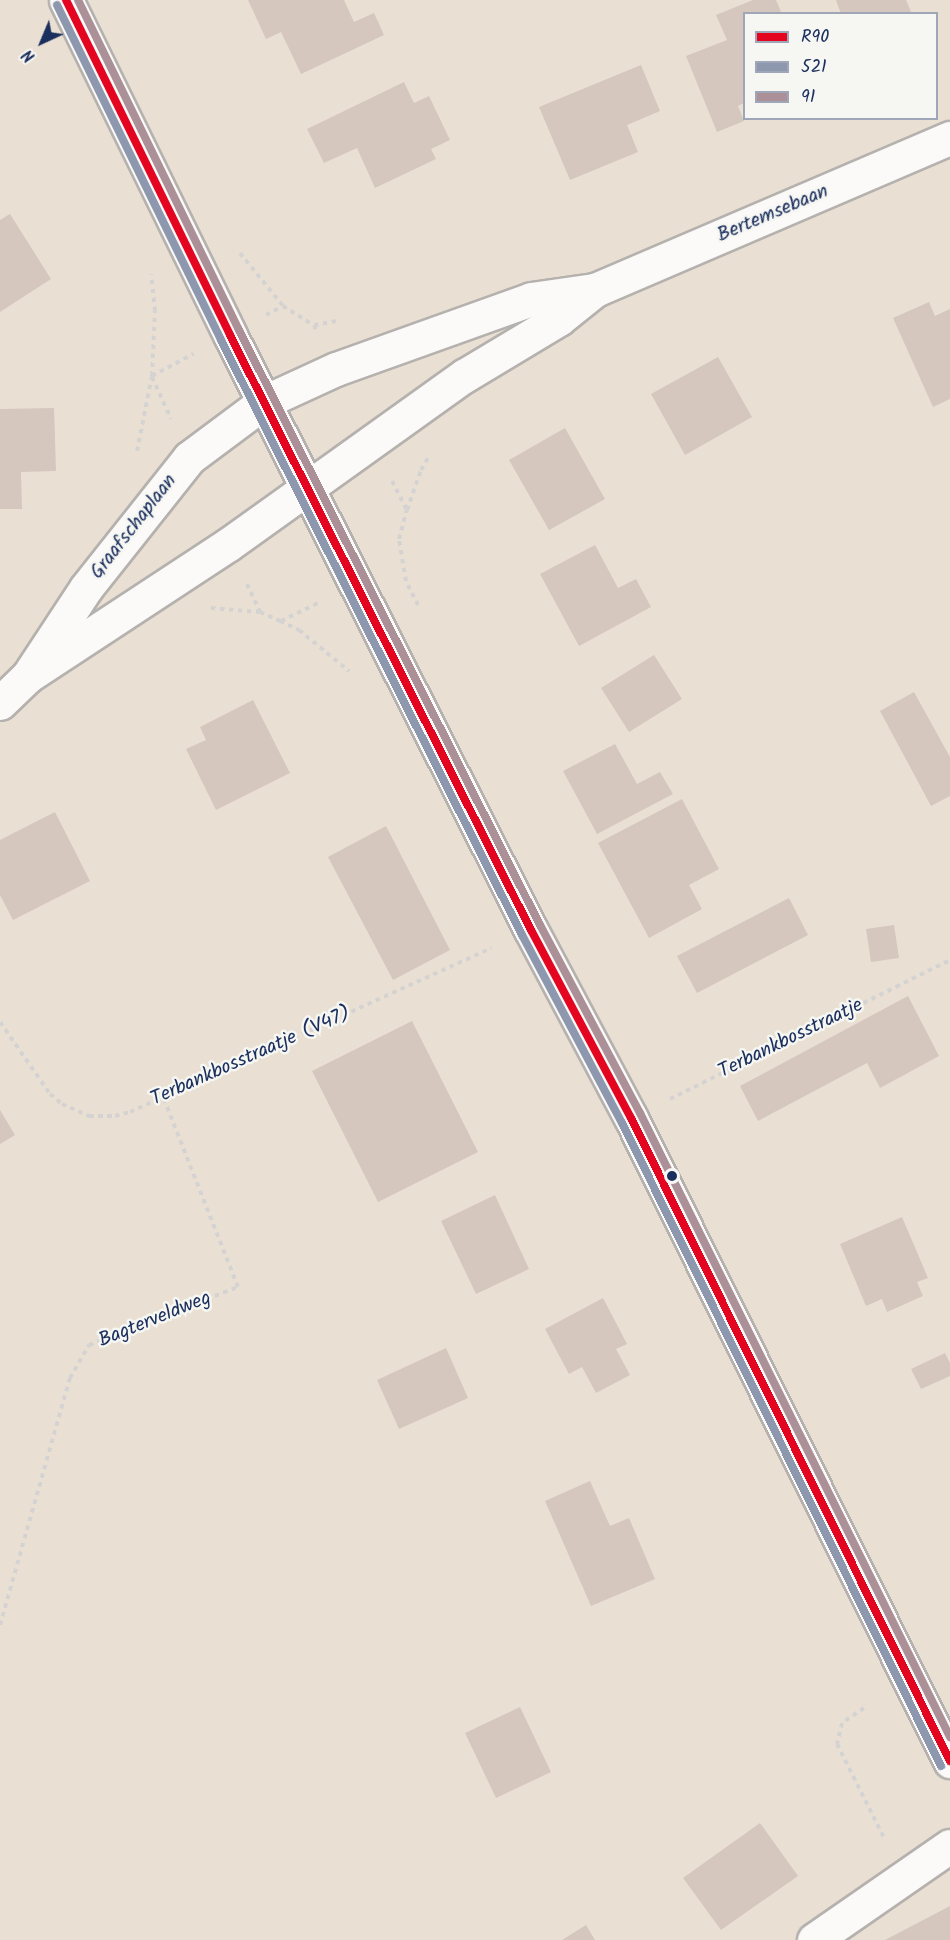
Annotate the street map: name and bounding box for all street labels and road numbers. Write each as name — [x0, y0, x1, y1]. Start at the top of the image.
street label: Bertemsebaan — [714, 180, 832, 248]
street label: Graafschaplaan — [86, 470, 182, 584]
street label: Terbankbosstraatje — [715, 994, 867, 1084]
street label: Terbankbosstraatje (V47) — [147, 1002, 355, 1112]
street label: Bagterveldweg — [95, 1287, 215, 1353]

